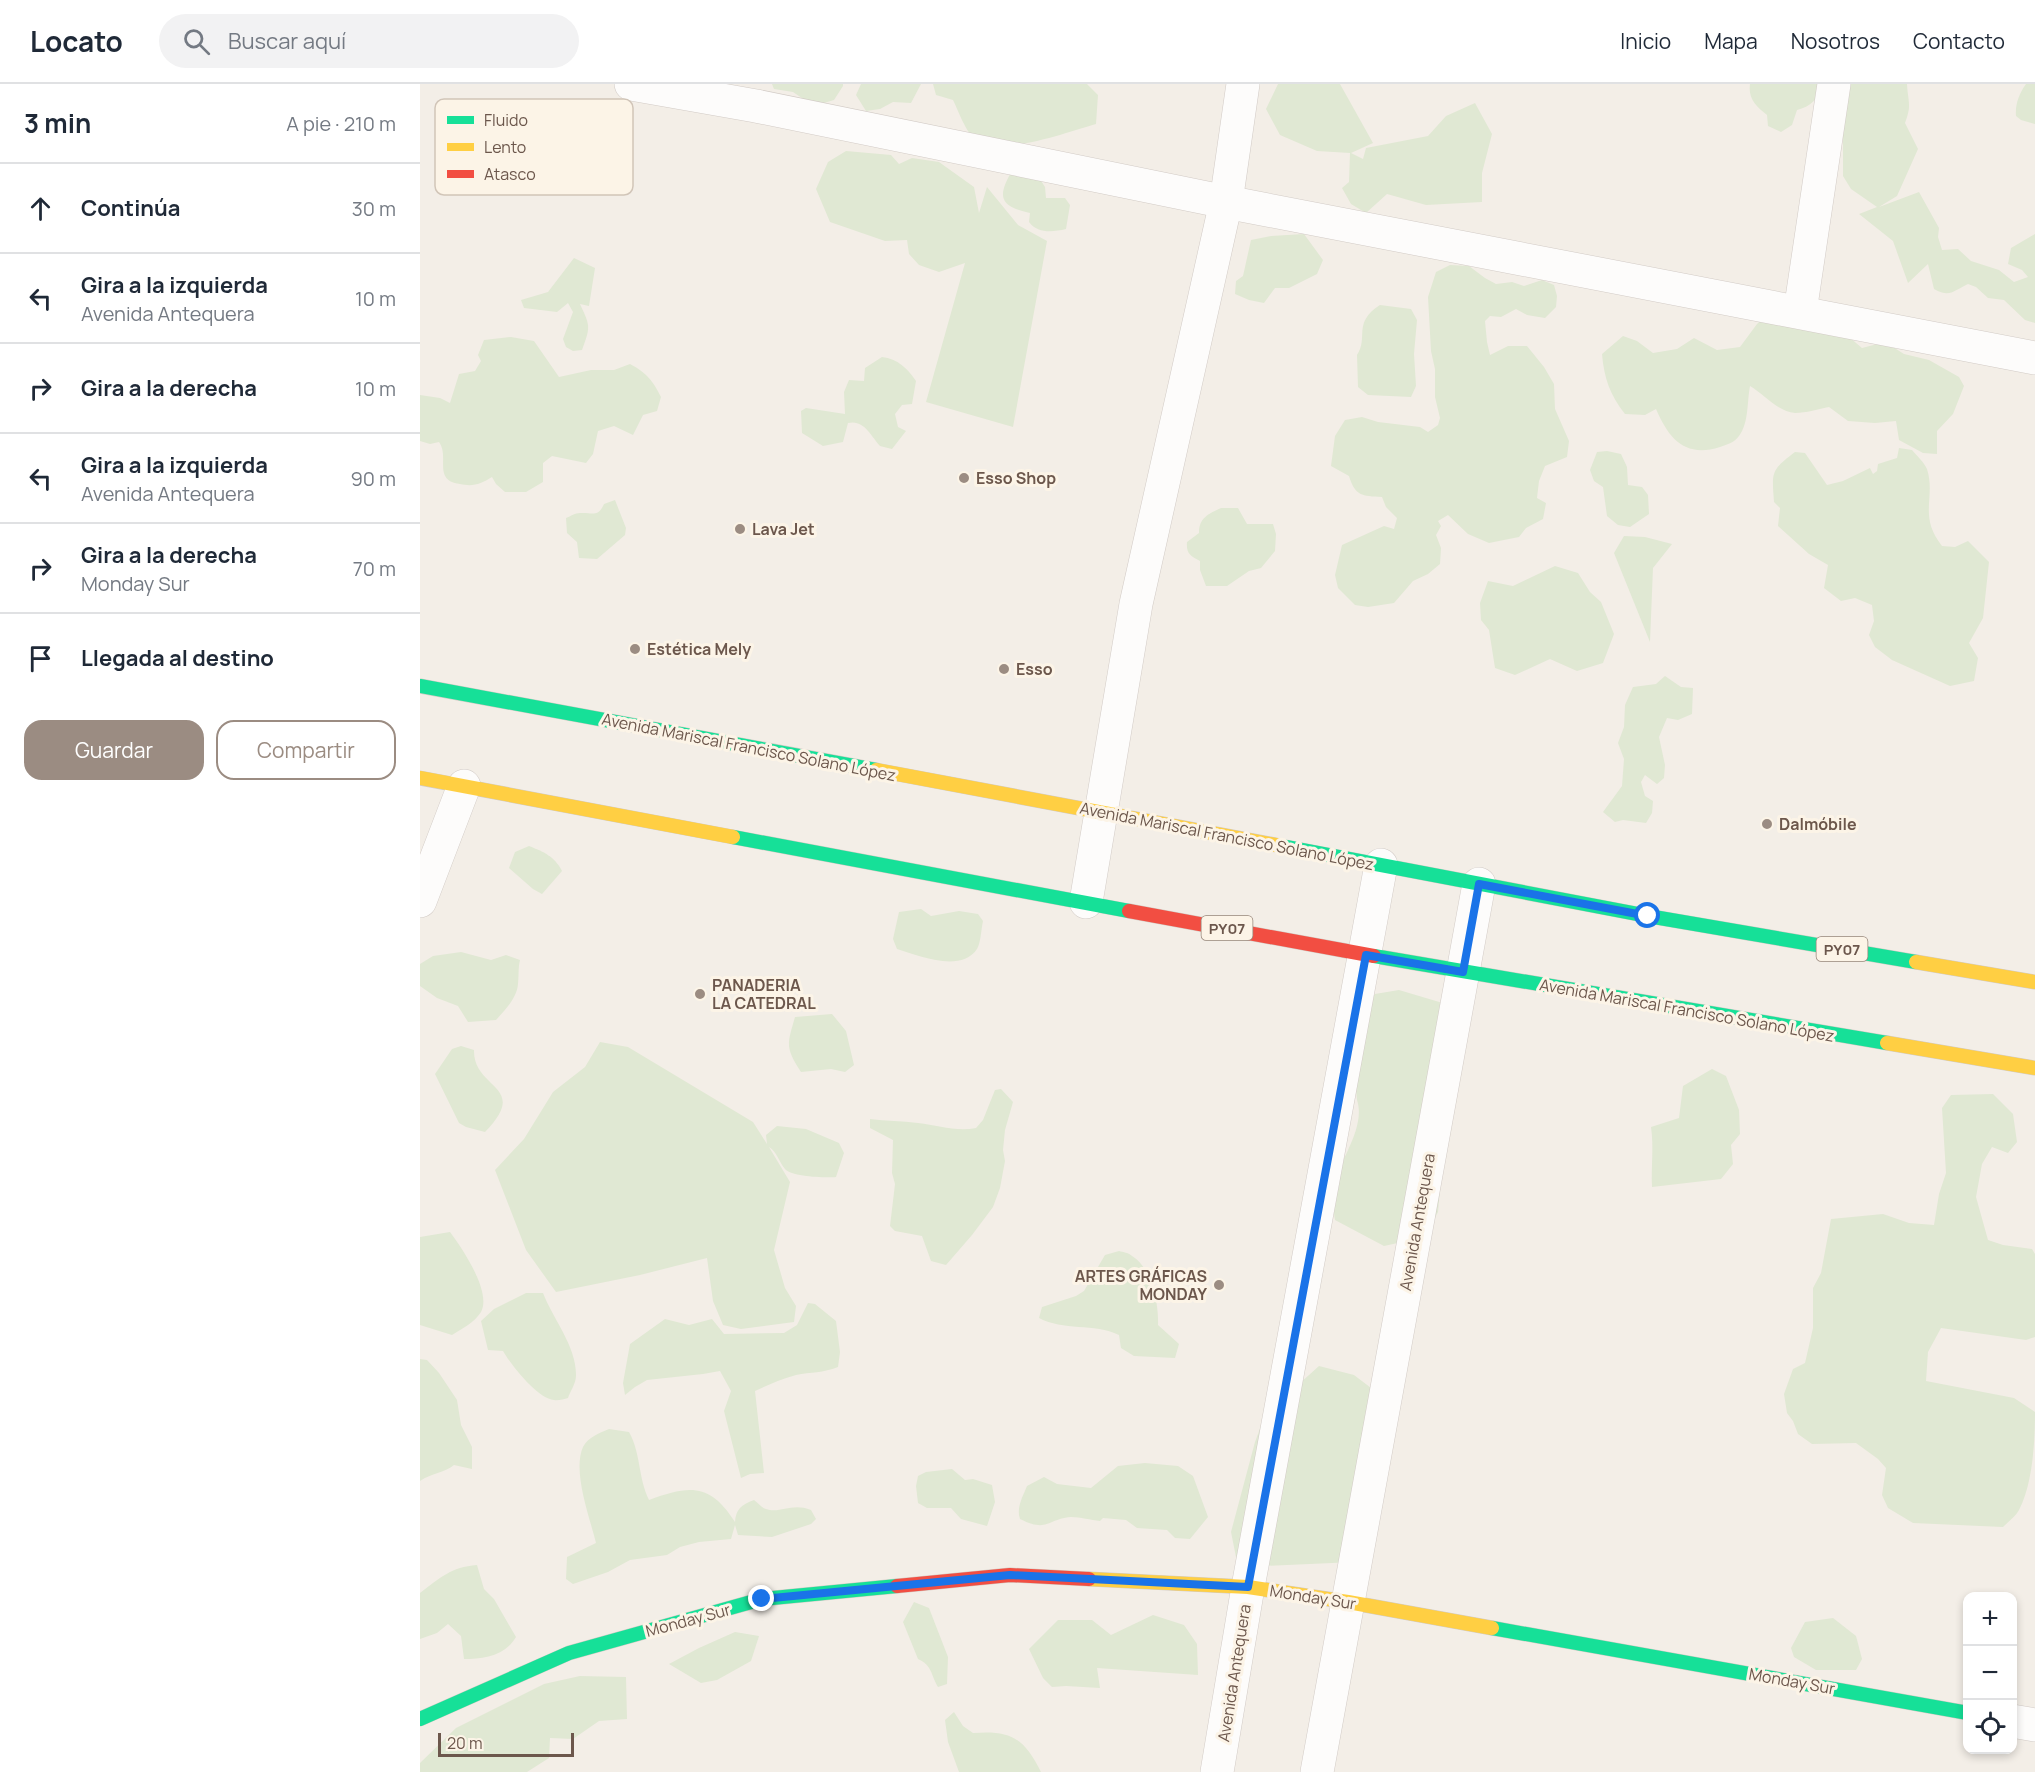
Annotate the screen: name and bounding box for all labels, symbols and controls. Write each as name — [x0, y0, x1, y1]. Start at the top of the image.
search box — [159, 14, 579, 68]
text: Locato — [30, 22, 123, 60]
icon: search — [180, 25, 213, 58]
text: Buscar aquí — [228, 26, 346, 56]
text: Inicio — [1620, 27, 1671, 55]
text: Mapa — [1704, 27, 1758, 55]
text: Nosotros — [1791, 27, 1880, 55]
text: Contacto — [1913, 27, 2005, 55]
legend — [435, 99, 633, 195]
text: 3 min — [24, 105, 91, 141]
text: Fluido — [484, 109, 528, 131]
text: A pie · 210 m — [286, 110, 396, 137]
text: Lento — [484, 136, 526, 158]
text: Atasco — [484, 163, 536, 185]
icon: ahead — [24, 192, 57, 225]
text: Continúa — [81, 193, 181, 223]
text: 30 m — [352, 195, 396, 222]
text: Gira a la izquierda — [81, 270, 268, 300]
icon: left — [24, 282, 57, 315]
text: 10 m — [355, 285, 396, 312]
text: Avenida Antequera — [81, 300, 255, 327]
icon: right — [24, 372, 57, 405]
text: Gira a la derecha — [81, 373, 257, 403]
text: 10 m — [355, 375, 396, 402]
text: Gira a la izquierda — [81, 450, 268, 480]
icon: left — [24, 462, 57, 495]
text: 90 m — [350, 465, 396, 492]
place label: Esso Shop — [976, 467, 1056, 489]
marker: Esso Shop — [957, 471, 971, 485]
text: Avenida Antequera — [81, 480, 255, 507]
place label: Lava Jet — [752, 518, 815, 540]
marker: Lava Jet — [733, 522, 747, 536]
text: Gira a la derecha — [81, 540, 257, 570]
icon: right — [24, 552, 57, 585]
text: 70 m — [353, 555, 396, 582]
text: Monday Sur — [81, 570, 190, 597]
place label: Estética Mely — [647, 638, 751, 660]
icon: arrive — [24, 642, 57, 675]
marker: Estética Mely — [628, 642, 642, 656]
text: Llegada al destino — [81, 643, 274, 673]
place label: Esso — [1016, 658, 1053, 680]
marker: Esso — [997, 662, 1011, 676]
street label: Avenida Mariscal Francisco Solano López — [600, 708, 898, 786]
button: Guardar — [24, 720, 204, 780]
button: Compartir — [216, 720, 396, 780]
street label: Avenida Mariscal Francisco Solano López — [1078, 797, 1376, 875]
place label: Dalmóbile — [1779, 813, 1857, 835]
marker: Dalmóbile — [1760, 817, 1774, 831]
route start — [1634, 902, 1660, 928]
road number: PY07 — [1202, 916, 1252, 940]
road number: PY07 — [1816, 937, 1868, 961]
street label: Avenida Mariscal Francisco Solano López — [1538, 973, 1836, 1047]
place label: PANADERIA LA CATEDRAL — [712, 974, 816, 1014]
marker: PANADERIA LA CATEDRAL — [693, 987, 707, 1001]
street label: Avenida Antequera — [1394, 1152, 1440, 1292]
place label: ARTES GRÁFICAS MONDAY — [1075, 1265, 1207, 1305]
marker: ARTES GRÁFICAS MONDAY — [1212, 1278, 1226, 1292]
street label: Monday Sur — [1268, 1579, 1358, 1615]
route end — [748, 1585, 774, 1611]
map controls — [1963, 1592, 2017, 1754]
button: + — [1963, 1592, 2017, 1646]
street label: Monday Sur — [643, 1598, 733, 1642]
street label: Avenida Antequera — [1212, 1603, 1256, 1743]
button: − — [1963, 1646, 2017, 1700]
street label: Monday Sur — [1747, 1663, 1837, 1699]
button: locate — [1963, 1700, 2017, 1754]
scale bar — [438, 1730, 574, 1758]
text: 20 m — [447, 1732, 483, 1754]

